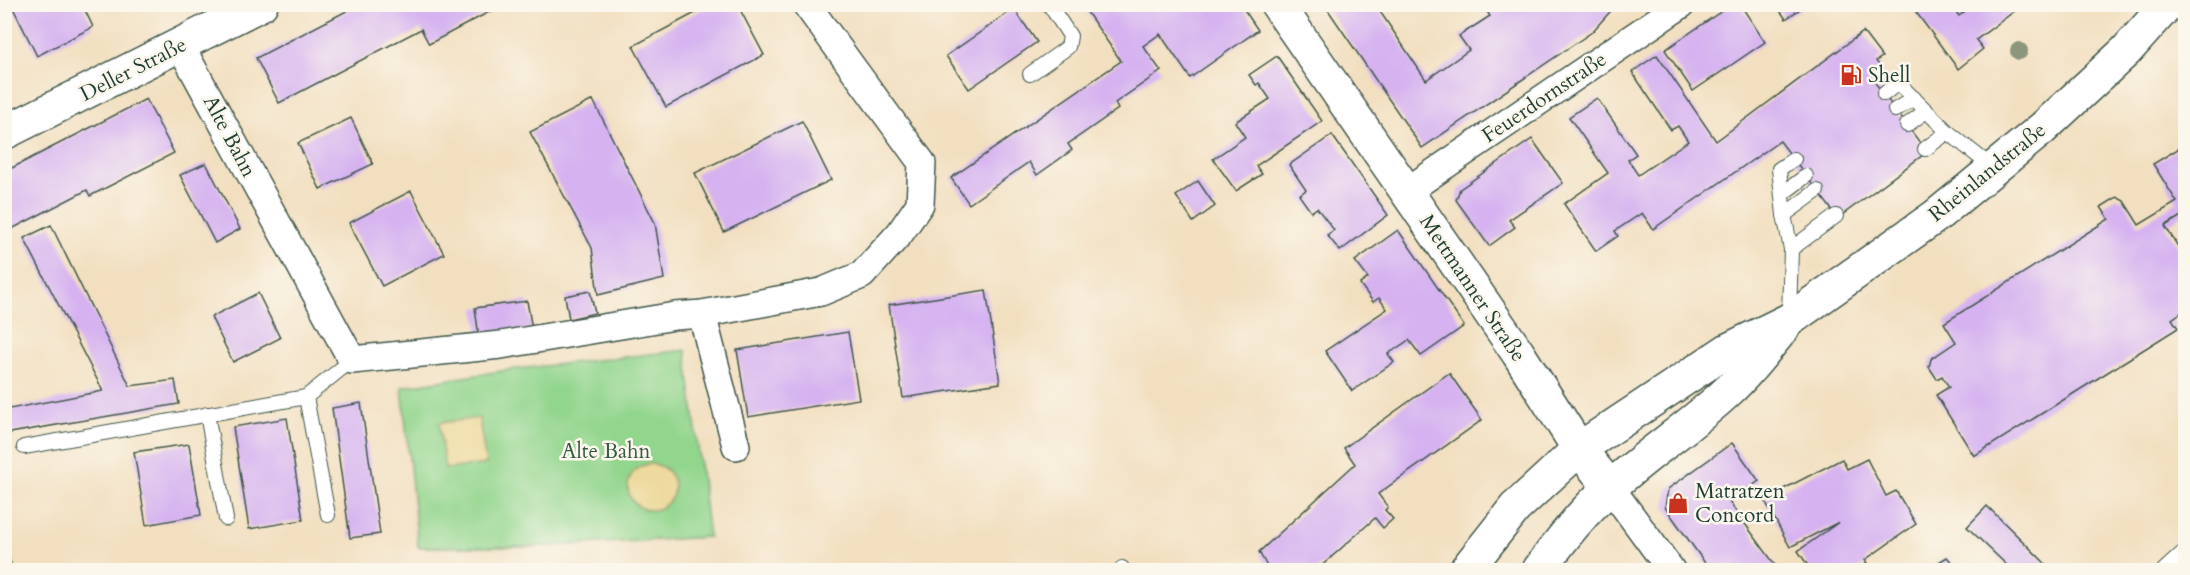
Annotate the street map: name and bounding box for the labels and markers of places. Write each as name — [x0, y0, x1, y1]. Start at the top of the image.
place label: Shell — [1868, 61, 1910, 90]
fuel station icon: Shell — [1839, 63, 1863, 87]
place label: Matratzen Concord — [1695, 477, 1785, 530]
shop icon: Matratzen Concord — [1666, 491, 1690, 515]

